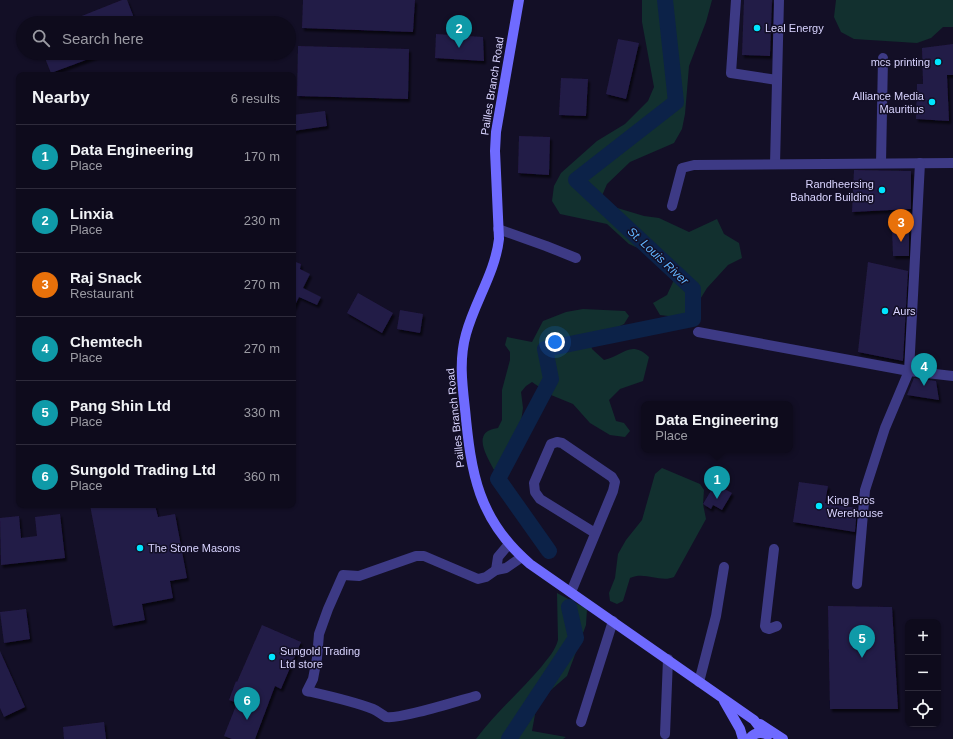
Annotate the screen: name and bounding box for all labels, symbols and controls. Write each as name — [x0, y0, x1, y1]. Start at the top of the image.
pin: 2 — [446, 15, 472, 48]
search box — [16, 16, 296, 60]
place label: Leal Energy — [765, 22, 824, 34]
marker: Leal Energy — [752, 23, 762, 33]
icon: search — [30, 27, 52, 49]
text: Search here — [62, 30, 144, 47]
street label: Pailles Branch Road — [478, 36, 506, 136]
place label: mcs printing — [871, 56, 930, 68]
marker: mcs printing — [933, 57, 943, 67]
text: Nearby — [32, 88, 90, 107]
place label: Alliance Media Mauritius — [852, 90, 925, 115]
text: 6 results — [231, 91, 280, 106]
marker: Alliance Media Mauritius — [927, 97, 937, 107]
text: Data Engineering — [70, 141, 193, 158]
text: 1 — [41, 149, 49, 164]
text: 170 m — [244, 149, 280, 164]
text: Place — [70, 158, 103, 173]
place label: Randheersing Bahador Building — [790, 178, 874, 203]
marker: Randheersing Bahador Building — [877, 185, 887, 195]
text: Linxia — [70, 205, 113, 222]
pin: 3 — [888, 209, 914, 242]
text: 2 — [41, 213, 49, 228]
text: 230 m — [244, 213, 280, 228]
text: Place — [70, 222, 103, 237]
water label: St. Louis River — [625, 224, 692, 288]
text: Raj Snack — [70, 269, 142, 286]
text: 3 — [41, 277, 49, 292]
text: 270 m — [244, 277, 280, 292]
text: Restaurant — [70, 286, 134, 301]
place label: Aurs — [893, 305, 916, 317]
marker: Aurs — [880, 306, 890, 316]
your location — [545, 332, 565, 352]
text: Chemtech — [70, 333, 143, 350]
text: 4 — [41, 341, 49, 356]
text: 270 m — [244, 341, 280, 356]
text: Place — [70, 350, 103, 365]
pin: 4 — [911, 353, 937, 386]
street label: Pailles Branch Road — [444, 368, 466, 468]
text: Pang Shin Ltd — [70, 397, 171, 414]
popup — [641, 401, 793, 453]
text: 5 — [41, 405, 49, 420]
text: 330 m — [244, 405, 280, 420]
text: Data Engineering — [655, 411, 779, 428]
text: Place — [70, 414, 103, 429]
text: Place — [655, 428, 688, 443]
text: Sungold Trading Ltd — [70, 461, 216, 478]
pin: 1 — [704, 466, 730, 499]
text: 6 — [41, 469, 49, 484]
text: 360 m — [244, 469, 280, 484]
text: Place — [70, 478, 103, 493]
place label: King Bros Werehouse — [827, 494, 883, 519]
marker: King Bros Werehouse — [814, 501, 824, 511]
place label: The Stone Masons — [148, 542, 241, 554]
marker: The Stone Masons — [135, 543, 145, 553]
map controls — [905, 619, 941, 727]
button: + — [905, 619, 941, 655]
pin: 5 — [849, 625, 875, 658]
place label: Sungold Trading Ltd store — [280, 645, 360, 670]
marker: Sungold Trading Ltd store — [267, 652, 277, 662]
button: − — [905, 655, 941, 691]
pin: 6 — [234, 687, 260, 720]
button: locate — [905, 691, 941, 727]

